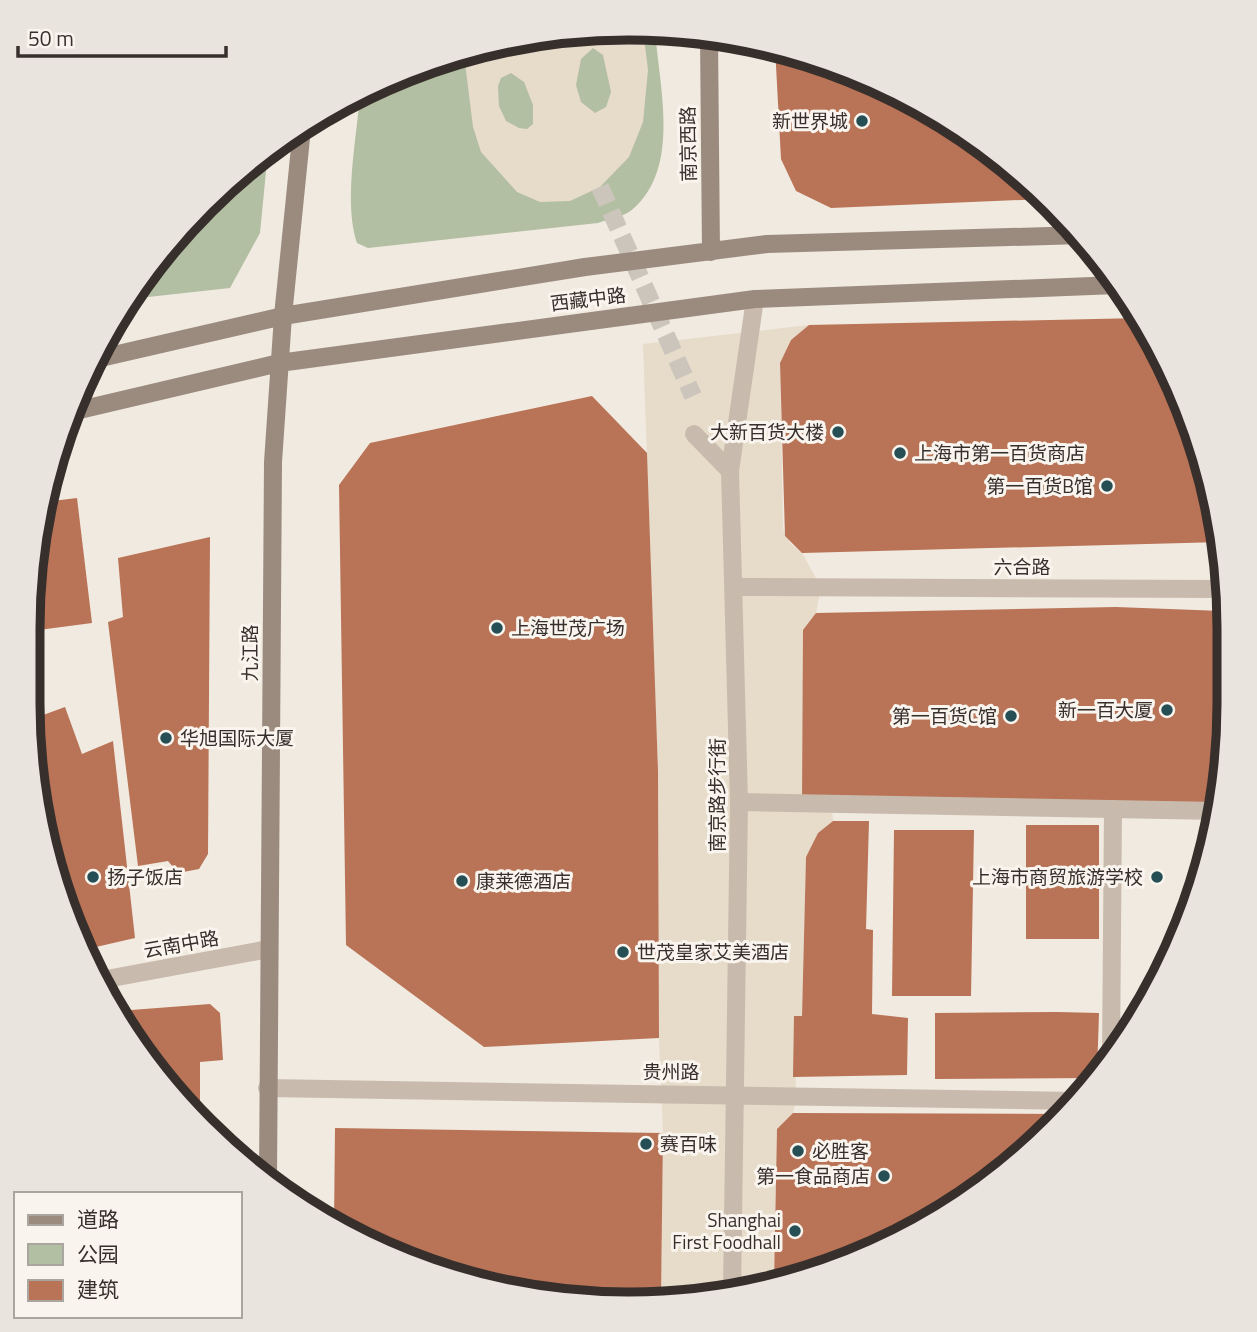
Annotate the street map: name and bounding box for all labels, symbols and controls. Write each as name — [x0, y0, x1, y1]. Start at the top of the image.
scale bar — [18, 14, 226, 58]
text: 50 m — [28, 22, 74, 54]
street label: 南京西路 — [672, 106, 703, 182]
place label: 新世界城 — [772, 106, 848, 135]
marker: 新世界城 — [854, 113, 870, 129]
street label: 西藏中路 — [548, 279, 627, 318]
place label: 大新百货大楼 — [710, 417, 824, 446]
marker: 大新百货大楼 — [830, 424, 846, 440]
place label: 上海市第一百货商店 — [914, 438, 1085, 467]
marker: 上海市第一百货商店 — [892, 445, 908, 461]
place label: 第一百货B馆 — [986, 471, 1093, 500]
marker: 第一百货B馆 — [1099, 478, 1115, 494]
street label: 六合路 — [993, 552, 1051, 581]
place label: 上海世茂广场 — [511, 613, 625, 642]
marker: 上海世茂广场 — [489, 620, 505, 636]
street label: 九江路 — [235, 624, 264, 682]
place label: 新一百大厦 — [1058, 695, 1153, 724]
place label: 第一百货C馆 — [892, 701, 997, 730]
marker: 新一百大厦 — [1159, 702, 1175, 718]
marker: 第一百货C馆 — [1003, 708, 1019, 724]
place label: 华旭国际大厦 — [180, 723, 294, 752]
marker: 华旭国际大厦 — [158, 730, 174, 746]
street label: 南京路步行街 — [702, 738, 731, 852]
place label: 扬子饭店 — [107, 862, 183, 891]
place label: 上海市商贸旅游学校 — [972, 862, 1143, 891]
place label: 康莱德酒店 — [476, 866, 571, 895]
marker: 扬子饭店 — [85, 869, 101, 885]
marker: 上海市商贸旅游学校 — [1149, 869, 1165, 885]
marker: 康莱德酒店 — [454, 873, 470, 889]
street label: 云南中路 — [141, 923, 221, 964]
place label: 世茂皇家艾美酒店 — [637, 937, 789, 966]
marker: 世茂皇家艾美酒店 — [615, 944, 631, 960]
street label: 贵州路 — [642, 1057, 700, 1086]
place label: 赛百味 — [660, 1129, 717, 1158]
marker: 赛百味 — [638, 1136, 654, 1152]
place label: 必胜客 — [812, 1136, 869, 1165]
marker: 必胜客 — [790, 1143, 806, 1159]
place label: 第一食品商店 — [756, 1161, 870, 1190]
marker: 第一食品商店 — [876, 1168, 892, 1184]
legend — [14, 1192, 242, 1318]
text: 道路 — [77, 1203, 119, 1235]
place label: Shanghai First Foodhall — [672, 1205, 781, 1256]
marker: Shanghai First Foodhall — [787, 1223, 803, 1239]
text: 公园 — [77, 1238, 119, 1270]
text: 建筑 — [77, 1273, 119, 1305]

